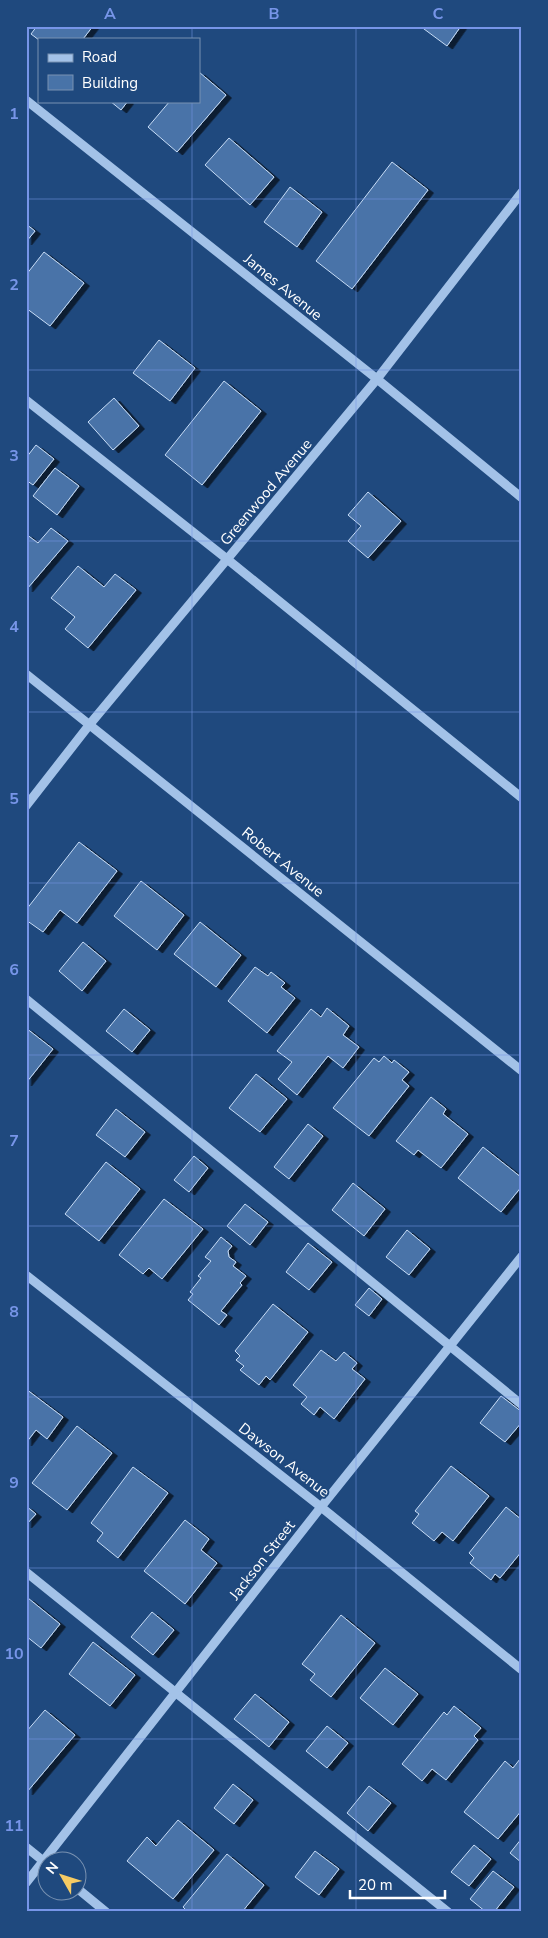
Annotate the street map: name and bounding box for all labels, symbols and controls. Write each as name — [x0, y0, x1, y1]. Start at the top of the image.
text: A — [104, 3, 116, 25]
text: B — [268, 3, 280, 25]
text: C — [433, 3, 444, 25]
legend — [38, 38, 200, 102]
text: Road — [82, 47, 117, 67]
text: Building — [82, 73, 138, 93]
text: 1 — [9, 103, 19, 125]
street label: James Avenue — [239, 248, 327, 325]
text: 2 — [9, 274, 19, 296]
street label: Greenwood Avenue — [215, 434, 317, 550]
text: 3 — [9, 445, 19, 467]
text: 4 — [9, 616, 19, 638]
text: 5 — [9, 788, 19, 810]
street label: Robert Avenue — [238, 822, 328, 902]
text: 6 — [9, 959, 19, 981]
text: 7 — [9, 1130, 19, 1152]
text: 8 — [9, 1301, 19, 1323]
street label: Dawson Avenue — [234, 1418, 334, 1502]
text: 9 — [9, 1472, 19, 1494]
street label: Jackson Street — [224, 1515, 300, 1605]
text: 10 — [4, 1643, 24, 1665]
text: 11 — [4, 1815, 24, 1837]
north arrow — [38, 1850, 88, 1900]
text: N — [42, 1858, 63, 1878]
scale bar — [350, 1868, 446, 1900]
text: 20 m — [358, 1875, 393, 1895]

